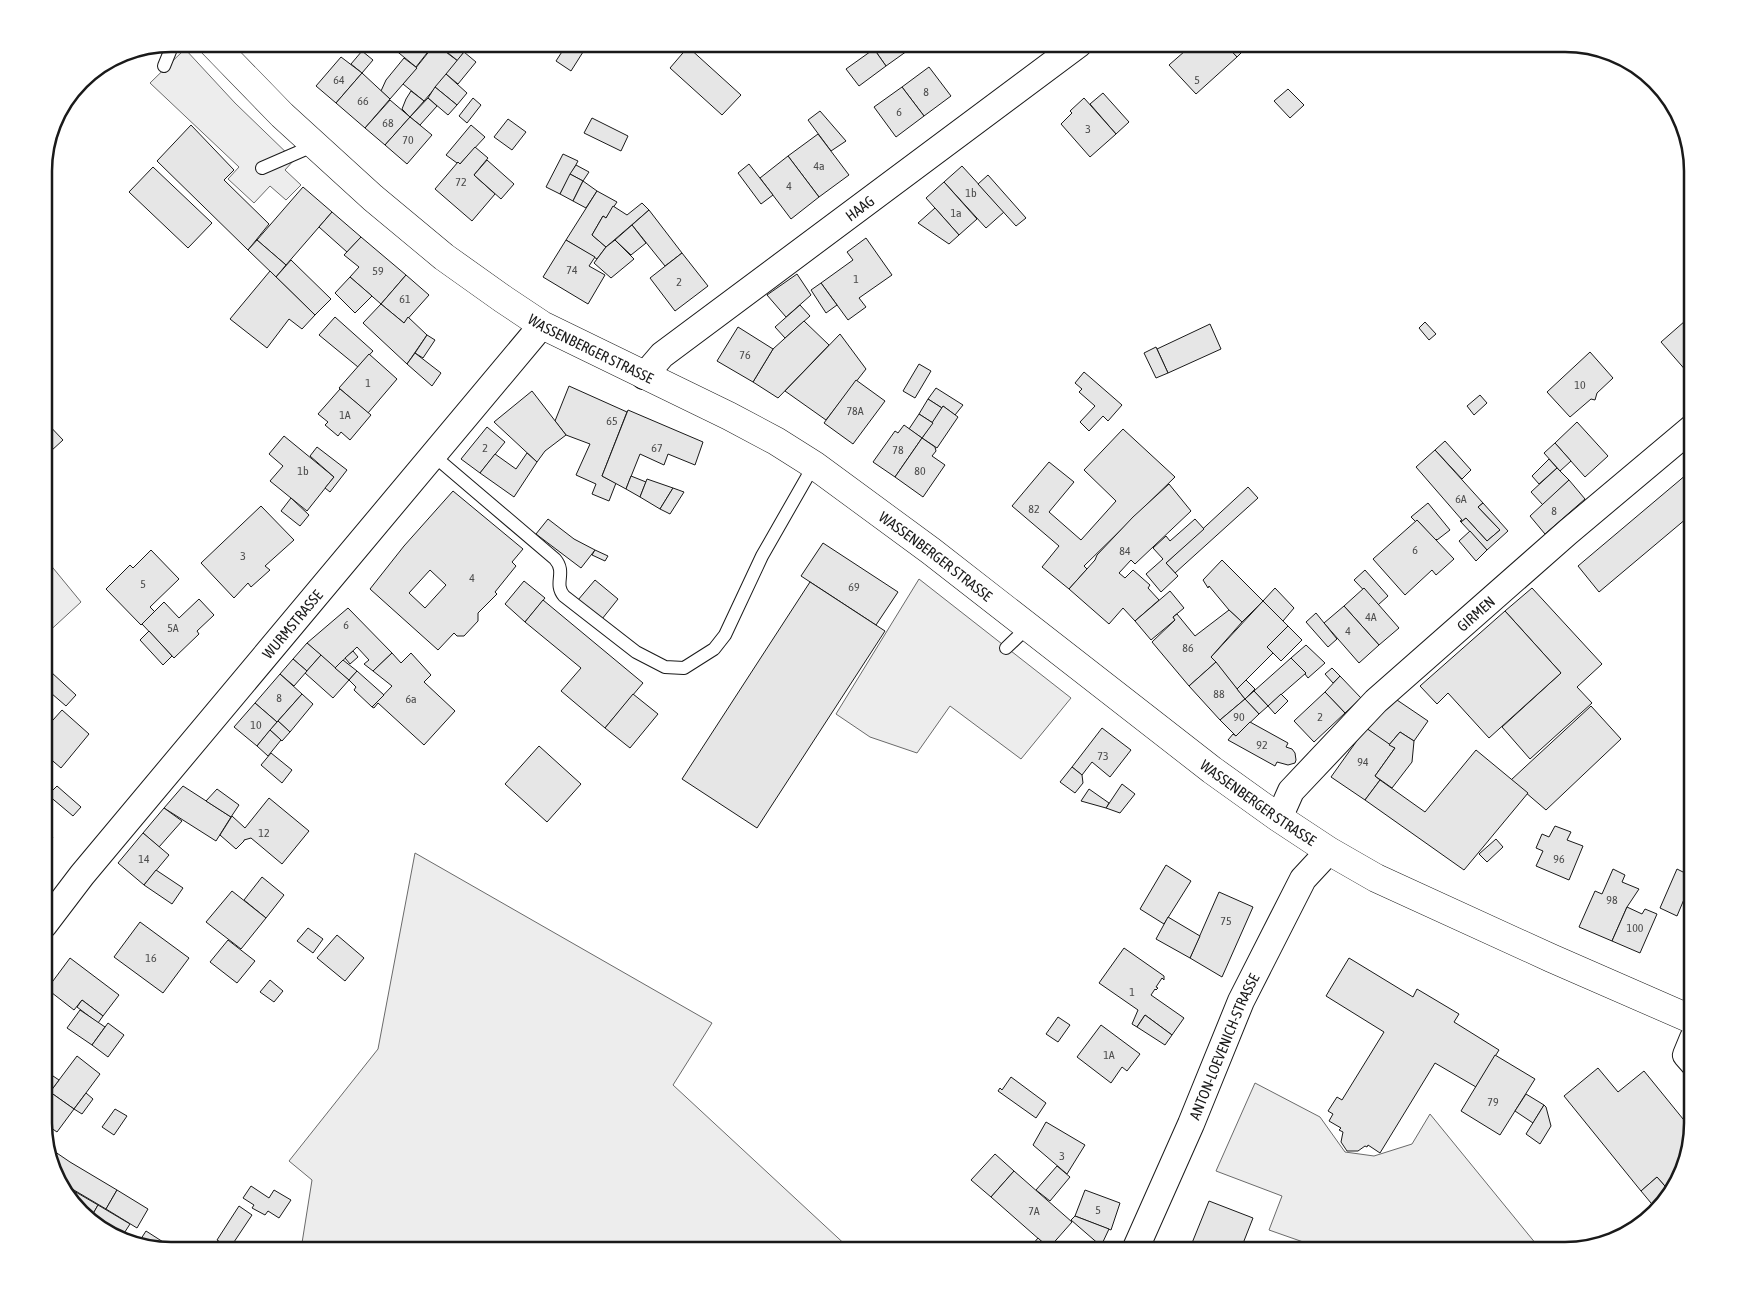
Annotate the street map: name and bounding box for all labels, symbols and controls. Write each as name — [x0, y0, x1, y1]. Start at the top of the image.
house number: 64 — [333, 73, 345, 87]
house number: 5 — [1194, 73, 1200, 87]
house number: 8 — [923, 85, 929, 99]
house number: 66 — [357, 94, 369, 108]
house number: 6 — [896, 105, 902, 119]
house number: 68 — [382, 116, 394, 130]
house number: 3 — [1085, 122, 1091, 136]
house number: 70 — [402, 133, 414, 147]
house number: 4a — [813, 159, 825, 173]
house number: 72 — [455, 175, 467, 189]
house number: 4 — [786, 179, 792, 193]
house number: 1b — [965, 186, 977, 200]
street label: HAAG — [842, 192, 877, 224]
house number: 1a — [950, 206, 962, 220]
house number: 74 — [566, 263, 578, 277]
house number: 59 — [372, 264, 384, 278]
house number: 1 — [853, 272, 859, 286]
house number: 2 — [676, 275, 682, 289]
house number: 61 — [399, 292, 411, 306]
street label: WASSENBERGER STRASSE — [525, 310, 657, 387]
house number: 76 — [739, 348, 751, 362]
house number: 1 — [365, 376, 371, 390]
house number: 10 — [1574, 378, 1586, 392]
house number: 78A — [846, 404, 864, 418]
house number: 1A — [339, 408, 351, 422]
house number: 65 — [606, 414, 618, 428]
house number: 2 — [482, 441, 488, 455]
house number: 67 — [651, 441, 663, 455]
house number: 78 — [892, 443, 904, 457]
house number: 1b — [297, 464, 309, 478]
house number: 80 — [914, 464, 926, 478]
house number: 6A — [1455, 492, 1467, 506]
house number: 82 — [1028, 502, 1040, 516]
house number: 8 — [1551, 504, 1557, 518]
street label: WASSENBERGER STRASSE — [876, 508, 996, 605]
house number: 6 — [1412, 543, 1418, 557]
house number: 84 — [1119, 544, 1131, 558]
house number: 3 — [240, 549, 246, 563]
house number: 4 — [469, 571, 475, 585]
house number: 5 — [140, 577, 146, 591]
house number: 69 — [848, 580, 860, 594]
street label: WURMSTRASSE — [258, 586, 326, 662]
street label: GIRMEN — [1453, 592, 1498, 634]
house number: 4A — [1365, 610, 1377, 624]
house number: 6 — [343, 618, 349, 632]
house number: 5A — [167, 621, 179, 635]
house number: 4 — [1345, 624, 1351, 638]
house number: 86 — [1182, 641, 1194, 655]
house number: 88 — [1213, 687, 1225, 701]
house number: 8 — [276, 691, 282, 705]
house number: 6a — [405, 692, 417, 706]
house number: 90 — [1233, 710, 1245, 724]
house number: 2 — [1317, 710, 1323, 724]
house number: 10 — [250, 718, 262, 732]
house number: 92 — [1256, 738, 1268, 752]
house number: 73 — [1097, 749, 1109, 763]
house number: 94 — [1357, 755, 1369, 769]
street label: WASSENBERGER STRASSE — [1197, 756, 1320, 849]
house number: 12 — [258, 826, 270, 840]
house number: 14 — [138, 852, 150, 866]
house number: 96 — [1553, 852, 1565, 866]
house number: 98 — [1606, 893, 1618, 907]
house number: 75 — [1220, 914, 1232, 928]
house number: 100 — [1627, 921, 1644, 935]
house number: 16 — [145, 951, 157, 965]
street label: ANTON-LOEVENICH-STRASSE — [1185, 970, 1262, 1122]
house number: 1 — [1129, 985, 1135, 999]
house number: 1A — [1103, 1048, 1115, 1062]
house number: 79 — [1487, 1095, 1499, 1109]
house number: 3 — [1059, 1149, 1065, 1163]
house number: 5 — [1095, 1203, 1101, 1217]
house number: 7A — [1028, 1204, 1040, 1218]

